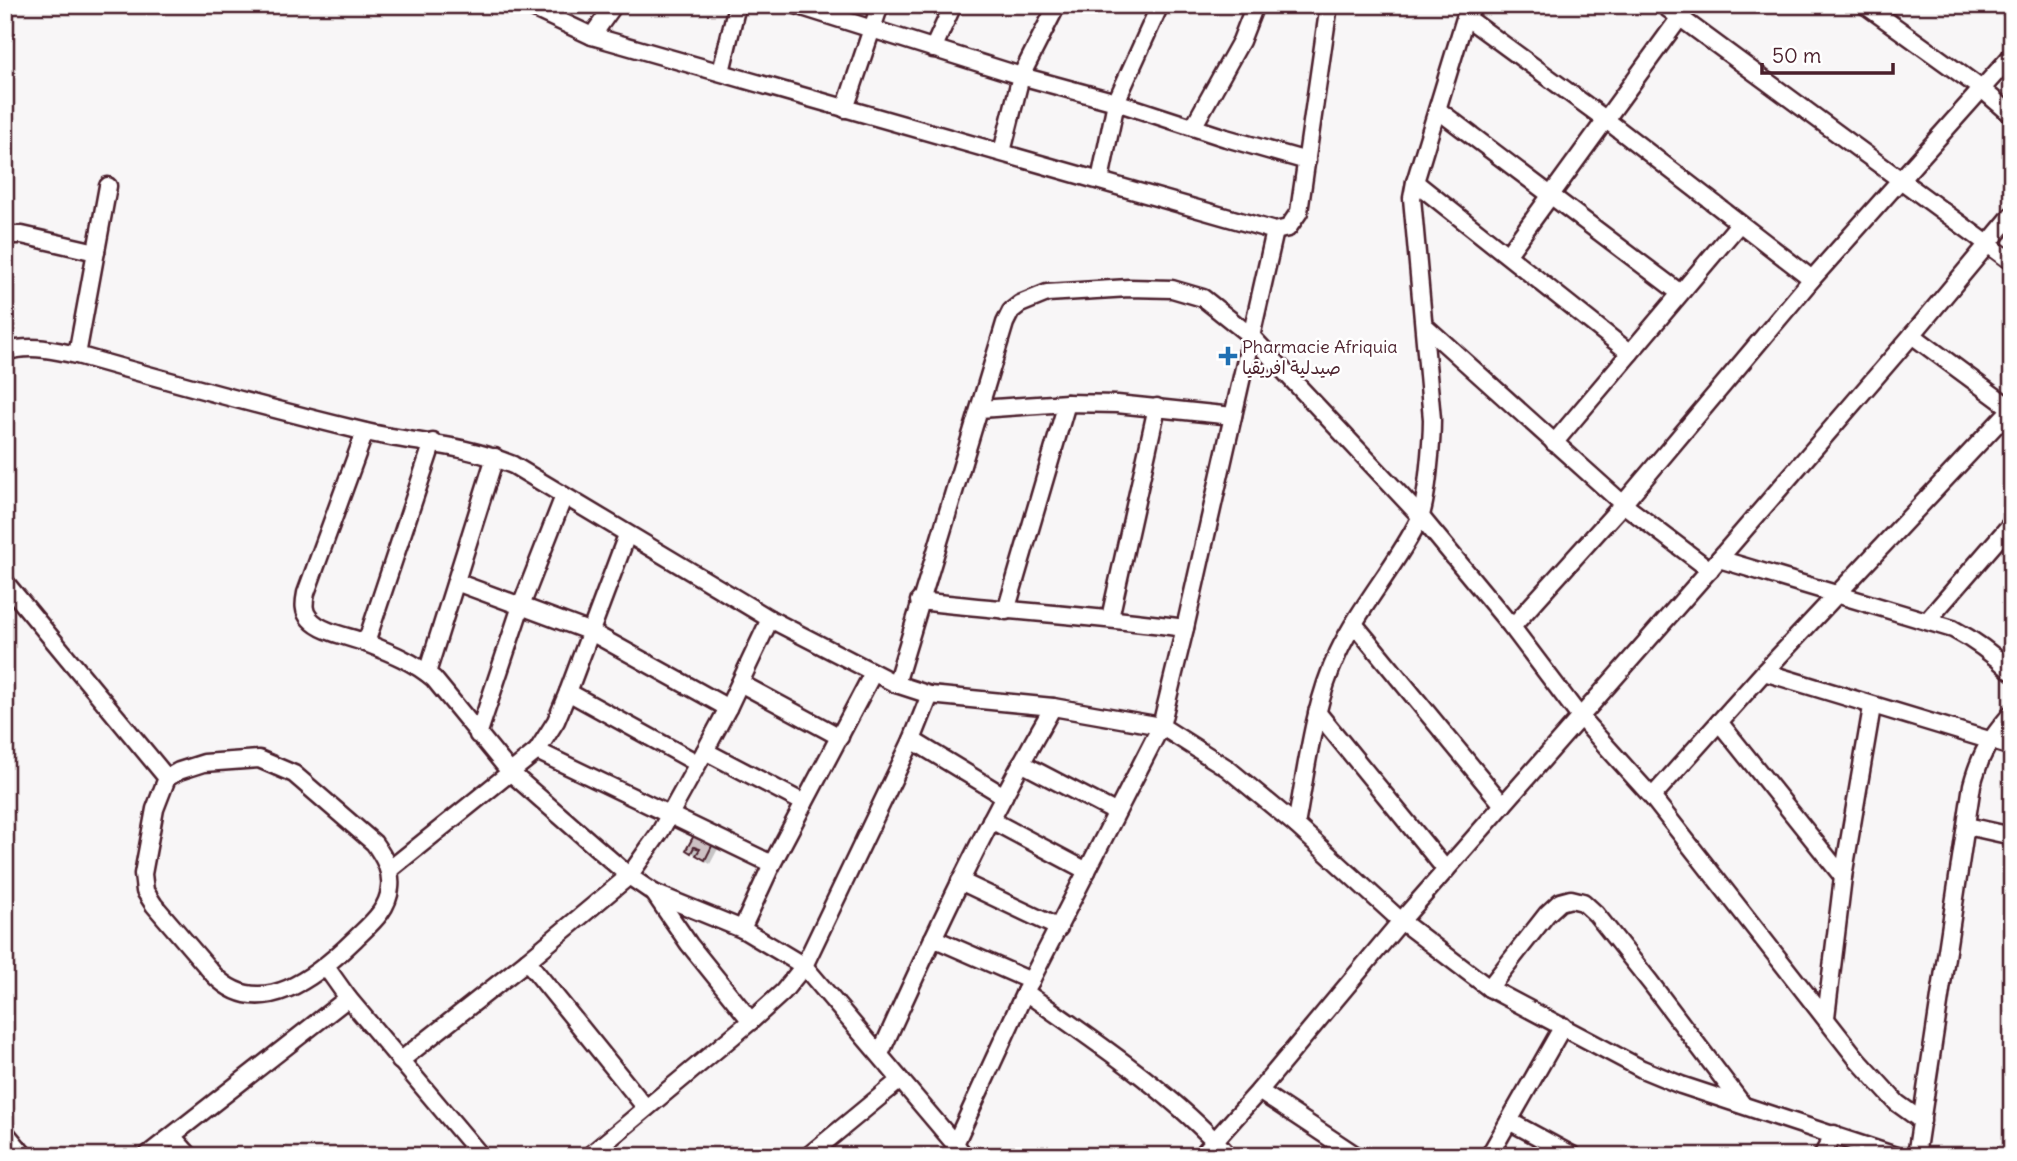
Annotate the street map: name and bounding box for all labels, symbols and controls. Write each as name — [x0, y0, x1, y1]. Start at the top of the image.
scale bar — [1762, 32, 1893, 76]
text: 50 m — [1772, 42, 1821, 69]
place label: Pharmacie Afriquia صيدلية افريقيا — [1242, 335, 1397, 379]
marker: Pharmacie Afriquia صيدلية افريقيا — [1220, 348, 1236, 364]

